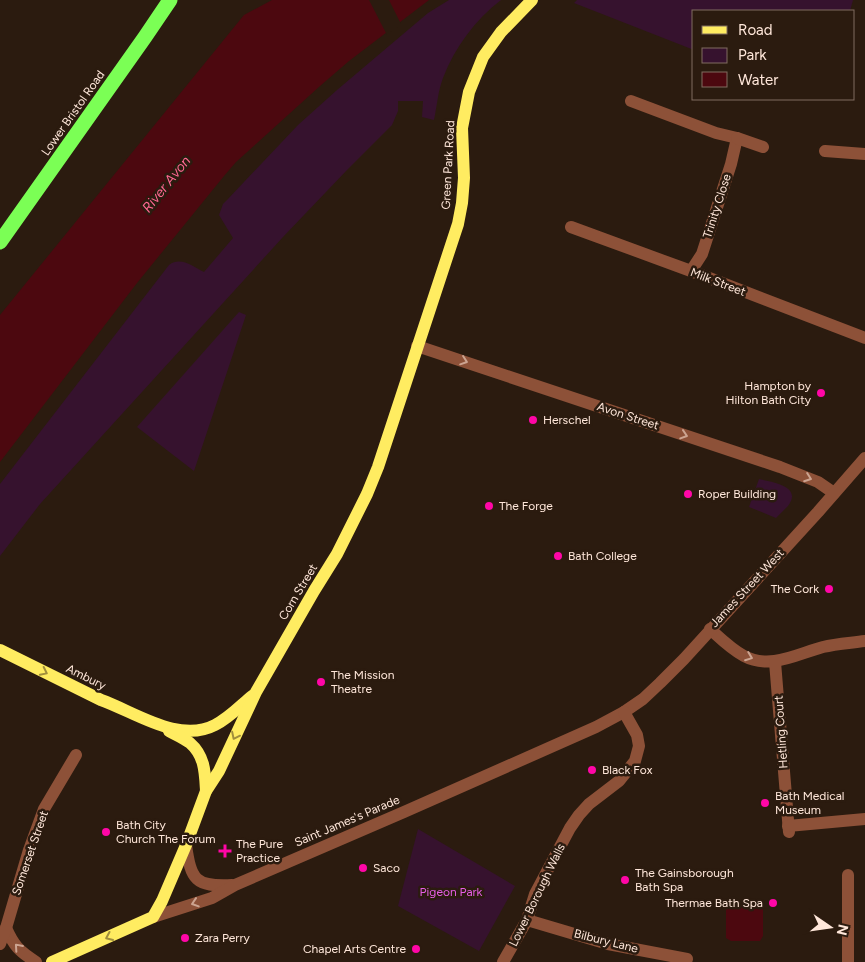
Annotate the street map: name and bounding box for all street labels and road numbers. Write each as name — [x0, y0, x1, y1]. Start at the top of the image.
street label: Lower Bristol Road — [38, 68, 108, 158]
street label: Green Park Road — [439, 120, 457, 210]
street label: Trinity Close — [700, 172, 734, 240]
street label: Milk Street — [688, 265, 748, 299]
street label: Avon Street — [595, 399, 661, 433]
street label: James Street West — [707, 546, 787, 630]
street label: Corn Street — [276, 561, 320, 623]
street label: Ambury — [64, 661, 109, 693]
street label: Hetling Court — [771, 695, 791, 769]
street label: Saint James's Parade — [292, 792, 402, 849]
street label: Somerset Street — [9, 809, 51, 897]
street label: Lower Borough Walls — [506, 841, 568, 949]
street label: Bilbury Lane — [573, 926, 640, 956]

